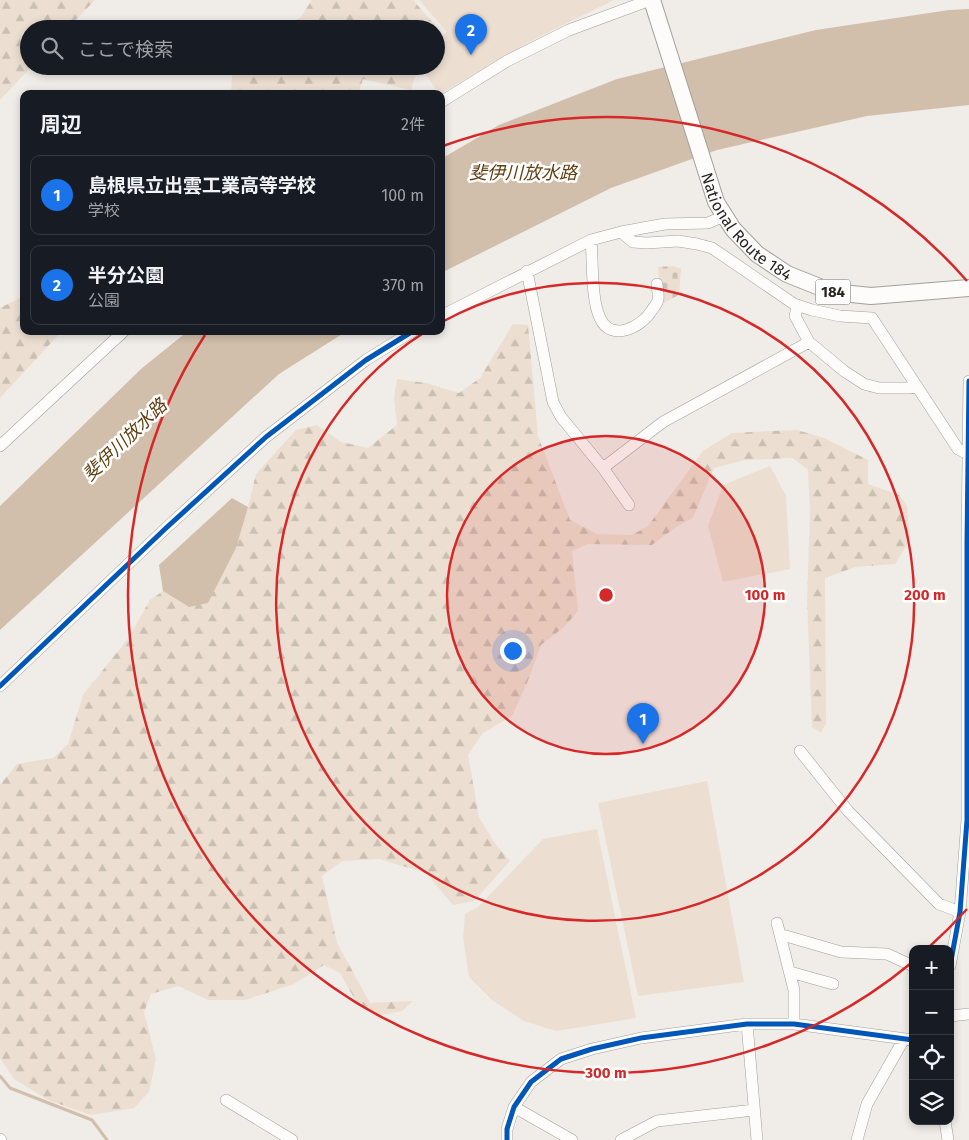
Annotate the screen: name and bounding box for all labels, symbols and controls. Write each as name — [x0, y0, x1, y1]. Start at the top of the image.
pin: 2 — [455, 14, 487, 55]
search box — [20, 20, 445, 75]
icon: search — [38, 34, 66, 62]
text: ここで検索 — [78, 38, 173, 61]
text: 周辺 — [40, 112, 82, 138]
text: 2件 — [401, 115, 425, 134]
water label: 斐伊川放水路 — [469, 162, 579, 184]
street label: National Route 184 — [697, 170, 796, 285]
text: 島根県立出雲工業高等学校 — [88, 174, 316, 197]
text: 1 — [53, 186, 61, 205]
text: 100 m — [381, 186, 424, 205]
text: 学校 — [88, 201, 120, 220]
text: 半分公園 — [88, 264, 164, 287]
text: 2 — [53, 276, 61, 295]
text: 370 m — [382, 276, 424, 295]
road number: 184 — [816, 280, 850, 304]
text: 公園 — [88, 291, 120, 310]
water label: 斐伊川放水路 — [79, 393, 173, 485]
centre of rings — [597, 586, 615, 604]
text: 100 m — [745, 586, 785, 604]
text: 200 m — [904, 586, 946, 604]
your location — [500, 638, 526, 664]
pin: 1 — [627, 703, 659, 744]
map controls — [909, 945, 954, 1125]
button: + — [909, 945, 954, 990]
button: − — [909, 990, 954, 1035]
button: locate — [909, 1035, 954, 1080]
text: 300 m — [584, 1064, 627, 1082]
button: layers — [909, 1080, 954, 1125]

